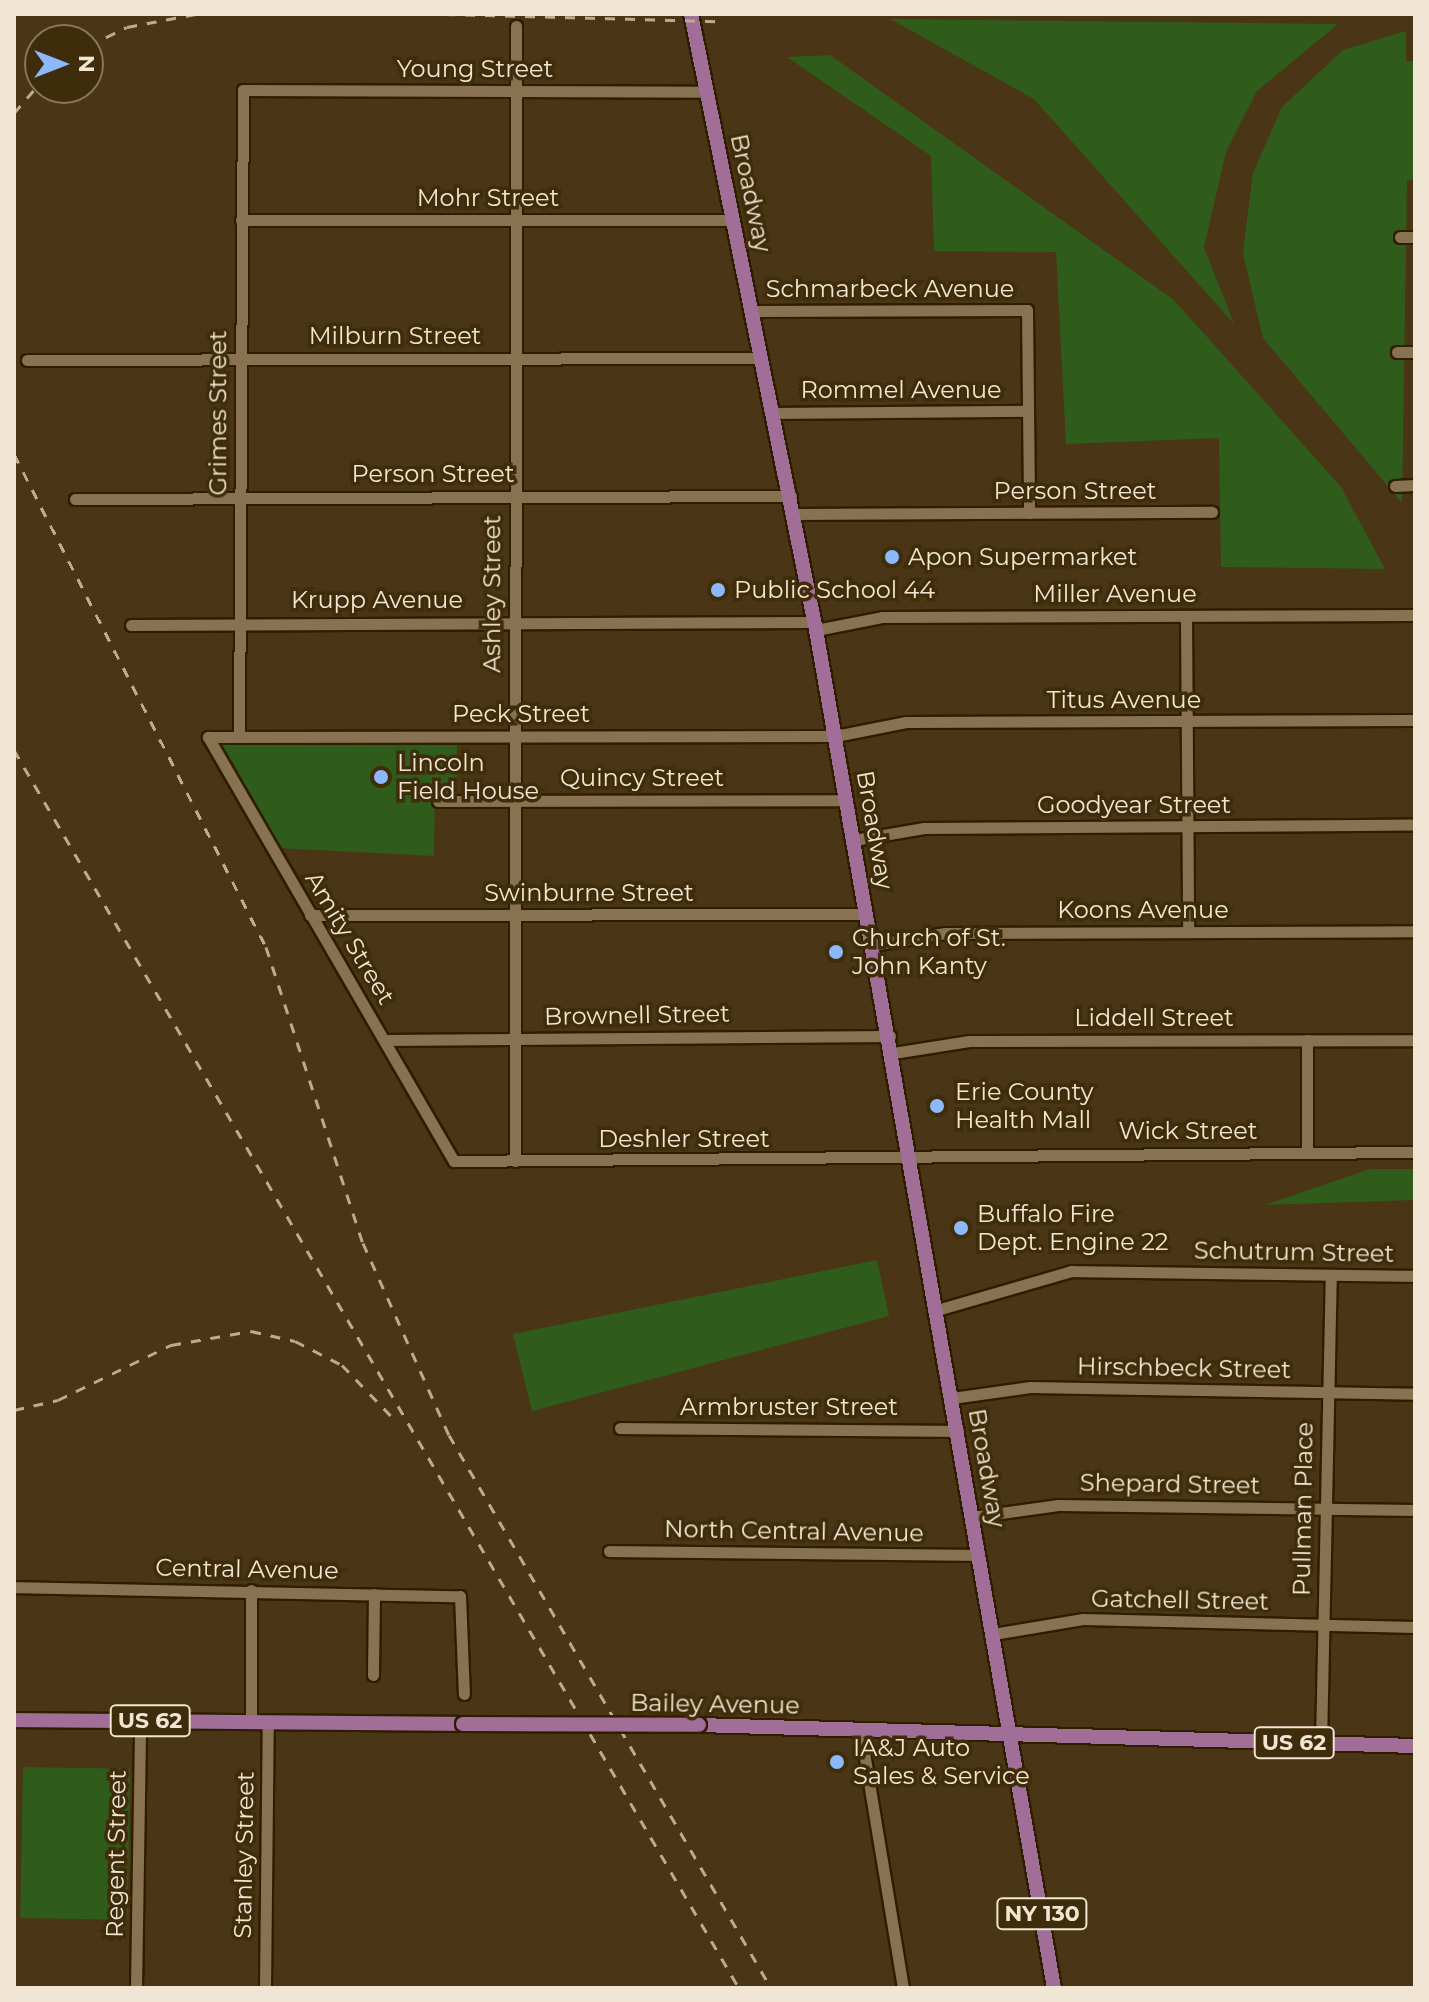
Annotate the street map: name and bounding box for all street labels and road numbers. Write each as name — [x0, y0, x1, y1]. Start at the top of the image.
street label: Young Street — [397, 55, 553, 83]
street label: Broadway — [724, 131, 778, 255]
street label: Mohr Street — [417, 184, 559, 212]
street label: Schmarbeck Avenue — [766, 275, 1014, 303]
street label: Milburn Street — [309, 322, 481, 350]
street label: Grimes Street — [204, 331, 232, 495]
street label: Rommel Avenue — [800, 376, 1002, 404]
street label: Person Street — [352, 460, 514, 488]
street label: Person Street — [994, 477, 1156, 505]
street label: Ashley Street — [478, 515, 506, 673]
street label: Miller Avenue — [1033, 580, 1197, 608]
street label: Krupp Avenue — [291, 586, 463, 614]
street label: Titus Avenue — [1047, 686, 1201, 714]
street label: Peck Street — [452, 700, 590, 728]
street label: Quincy Street — [560, 764, 724, 792]
street label: Broadway — [850, 768, 900, 892]
street label: Goodyear Street — [1037, 791, 1231, 819]
street label: Amity Street — [299, 866, 401, 1010]
street label: Swinburne Street — [484, 879, 694, 907]
street label: Koons Avenue — [1057, 896, 1229, 924]
street label: Brownell Street — [544, 999, 730, 1031]
street label: Liddell Street — [1074, 1004, 1234, 1032]
street label: Wick Street — [1118, 1117, 1258, 1145]
street label: Deshler Street — [598, 1125, 770, 1153]
street label: Schutrum Street — [1194, 1236, 1394, 1268]
street label: Hirschbeck Street — [1077, 1352, 1291, 1384]
street label: Armbruster Street — [680, 1393, 898, 1421]
street label: Broadway — [962, 1406, 1012, 1530]
street label: Pullman Place — [1287, 1422, 1319, 1596]
street label: Shepard Street — [1080, 1468, 1260, 1500]
street label: North Central Avenue — [664, 1514, 924, 1548]
street label: Central Avenue — [155, 1553, 339, 1585]
street label: Gatchell Street — [1091, 1584, 1269, 1616]
street label: Bailey Avenue — [630, 1688, 800, 1720]
road number: US 62 — [108, 1703, 192, 1739]
road number: US 62 — [1252, 1725, 1336, 1761]
street label: Regent Street — [100, 1770, 132, 1938]
street label: Stanley Street — [228, 1771, 260, 1939]
road number: NY 130 — [996, 1896, 1088, 1932]

